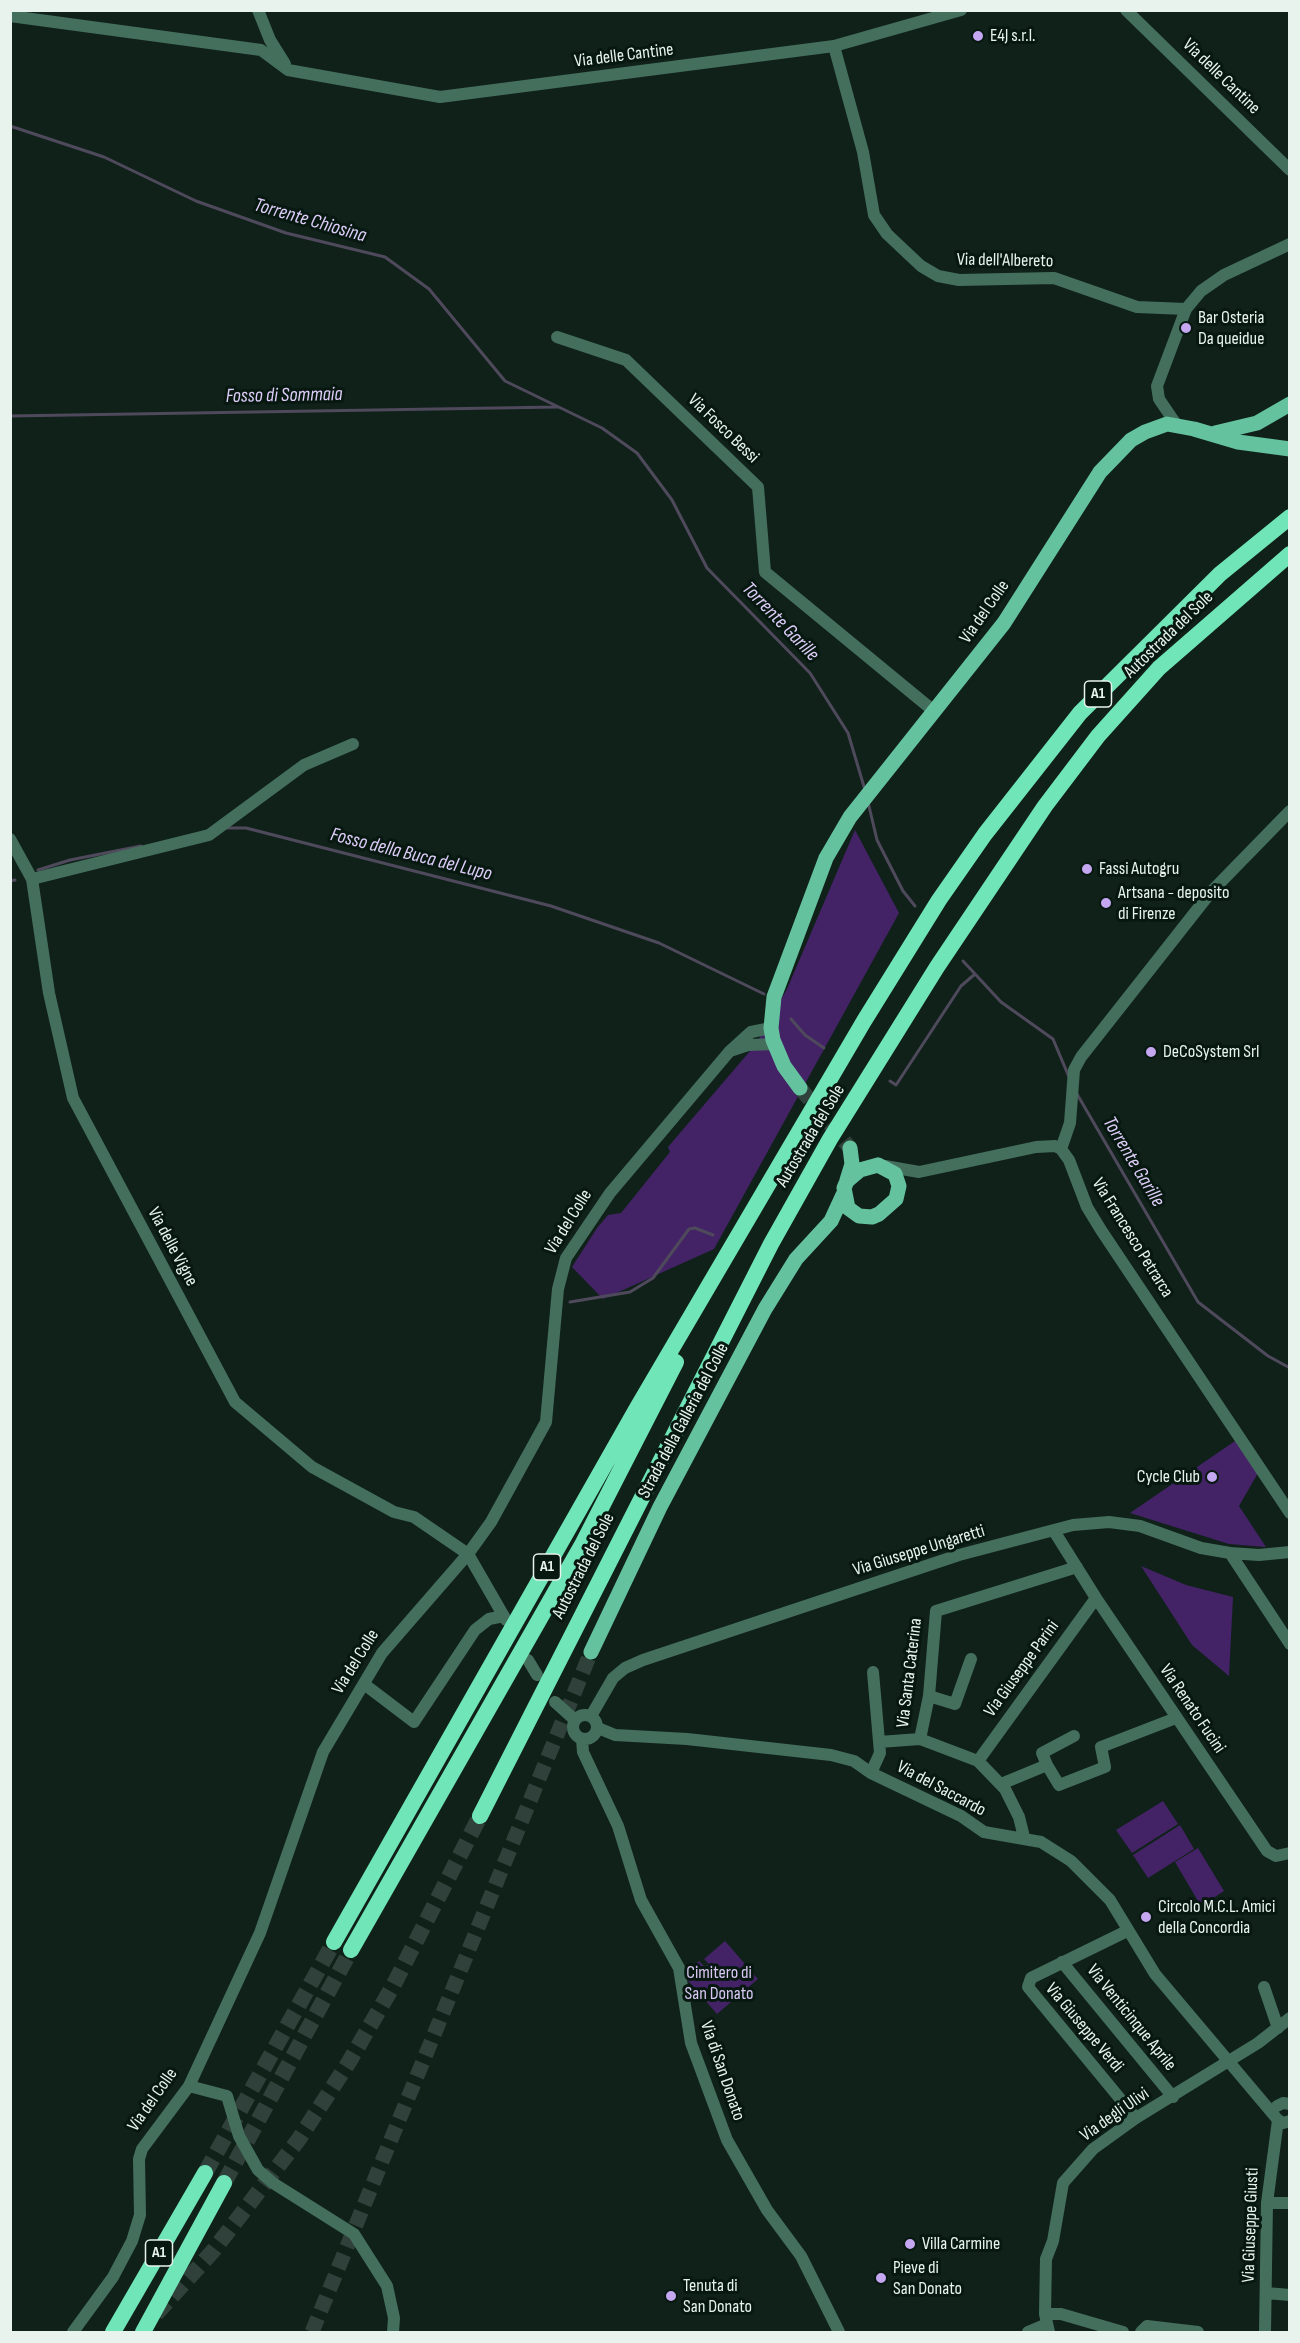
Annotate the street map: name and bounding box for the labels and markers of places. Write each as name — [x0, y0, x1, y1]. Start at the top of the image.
place label: E4J s.r.l. — [990, 25, 1036, 47]
marker: E4J s.r.l. — [971, 29, 985, 43]
place label: Bar Osteria Da queidue — [1198, 307, 1264, 350]
marker: Bar Osteria Da queidue — [1179, 321, 1193, 335]
place label: Fassi Autogru — [1099, 858, 1179, 880]
marker: Fassi Autogru — [1080, 862, 1094, 876]
place label: Artsana - deposito di Firenze — [1118, 882, 1229, 924]
marker: Artsana - deposito di Firenze — [1099, 896, 1113, 910]
place label: DeCoSystem Srl — [1163, 1041, 1259, 1063]
marker: DeCoSystem Srl — [1144, 1045, 1158, 1059]
place label: Cycle Club — [1137, 1466, 1200, 1488]
marker: Cycle Club — [1205, 1470, 1219, 1484]
place label: Circolo M.C.L. Amici della Concordia — [1158, 1896, 1275, 1938]
marker: Circolo M.C.L. Amici della Concordia — [1139, 1910, 1153, 1924]
place label: Villa Carmine — [922, 2233, 1000, 2255]
marker: Villa Carmine — [903, 2237, 917, 2251]
place label: Pieve di San Donato — [893, 2257, 962, 2300]
marker: Pieve di San Donato — [874, 2271, 888, 2285]
place label: Tenuta di San Donato — [683, 2275, 752, 2318]
marker: Tenuta di San Donato — [664, 2289, 678, 2303]

